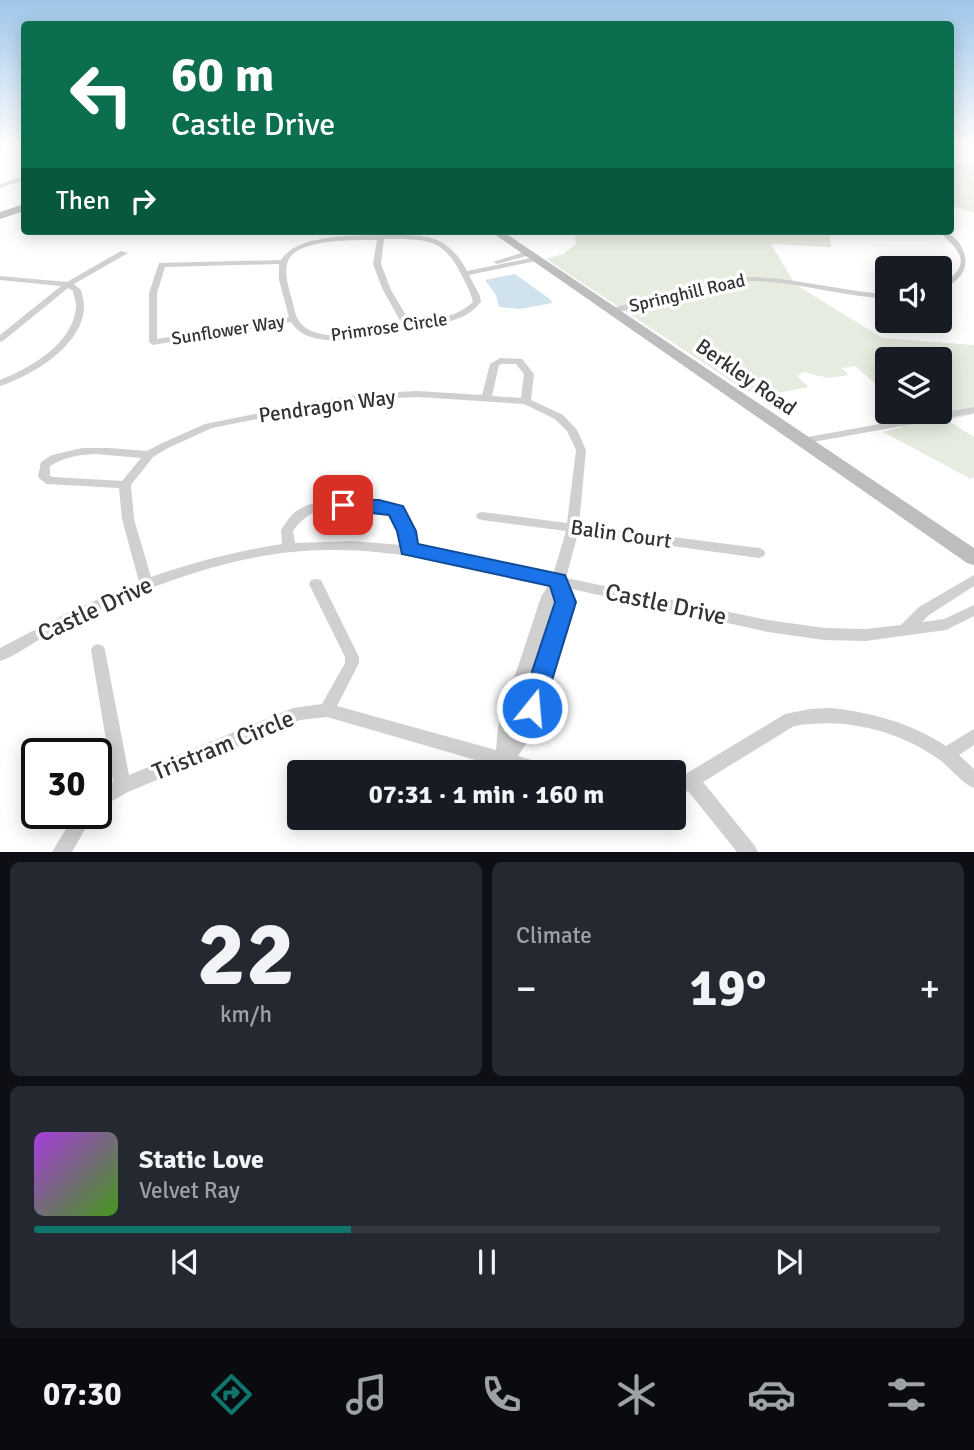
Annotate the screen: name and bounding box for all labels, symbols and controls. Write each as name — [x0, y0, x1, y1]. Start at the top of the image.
text: 60 m — [171, 45, 274, 105]
icon: left — [56, 49, 147, 140]
text: Castle Drive — [171, 105, 335, 144]
icon: right — [124, 182, 162, 220]
text: Then — [56, 185, 110, 217]
map controls — [875, 256, 952, 424]
button: sound — [875, 256, 952, 333]
street label: Springhill Road — [627, 269, 747, 317]
street label: Primrose Circle — [329, 308, 449, 346]
street label: Sunflower Way — [170, 310, 287, 350]
street label: Berkley Road — [691, 333, 801, 421]
button: layers — [875, 347, 952, 424]
street label: Pendragon Way — [257, 384, 397, 428]
pin — [313, 475, 373, 535]
icon: arrive — [324, 486, 362, 524]
street label: Balin Court — [569, 514, 673, 554]
street label: Castle Drive — [33, 569, 157, 649]
street label: Castle Drive — [603, 577, 729, 631]
position arrow — [495, 671, 569, 745]
street label: Tristram Circle — [148, 703, 298, 787]
speed limit sign: 30 — [21, 738, 112, 829]
text: 07:31 · 1 min · 160 m — [369, 779, 604, 811]
text: 22 — [197, 898, 295, 1011]
text: Climate — [516, 921, 592, 950]
text: 19° — [690, 956, 766, 1020]
text: − — [516, 965, 537, 1012]
text: + — [919, 965, 940, 1012]
text: km/h — [220, 1000, 272, 1029]
text: Static Love — [139, 1144, 264, 1176]
text: Velvet Ray — [139, 1176, 240, 1205]
icon: previous — [166, 1243, 204, 1281]
icon: pause — [468, 1243, 506, 1281]
icon: next — [770, 1243, 808, 1281]
icon: directions — [207, 1370, 256, 1419]
icon: music — [342, 1370, 391, 1419]
icon: phone — [477, 1370, 526, 1419]
icon: climate — [612, 1370, 661, 1419]
icon: car — [747, 1370, 796, 1419]
icon: filters — [882, 1370, 931, 1419]
text: 07:30 — [43, 1375, 122, 1414]

